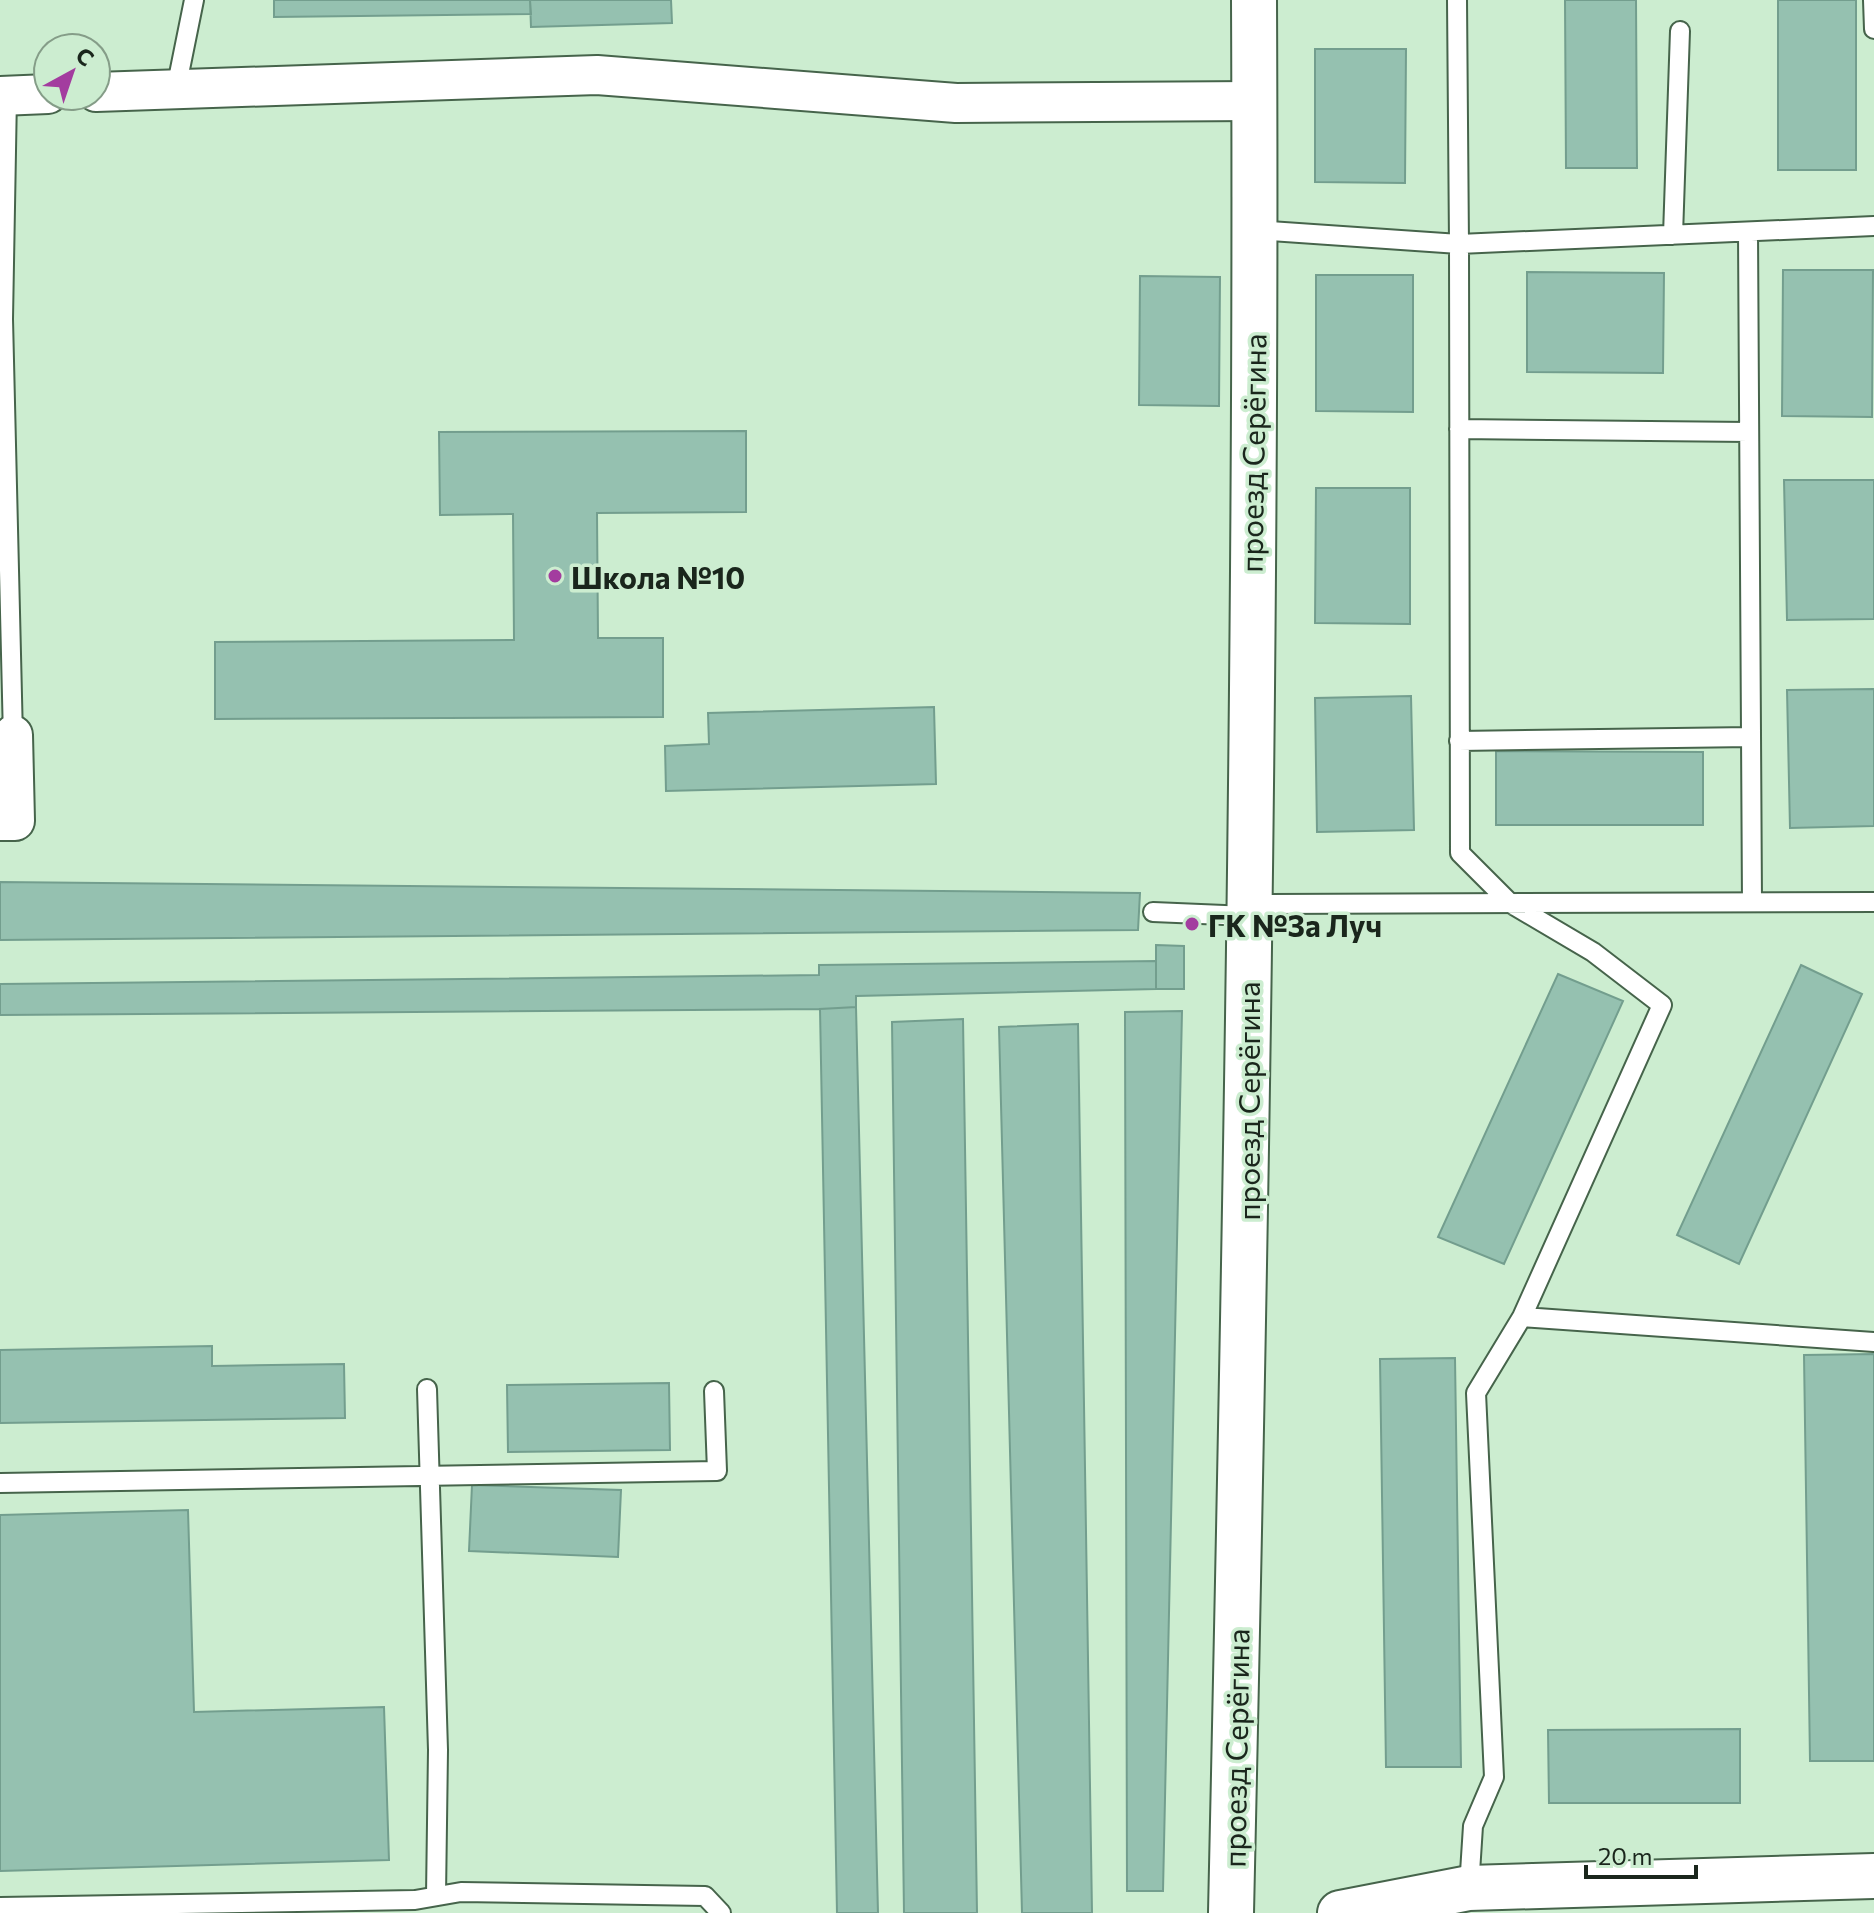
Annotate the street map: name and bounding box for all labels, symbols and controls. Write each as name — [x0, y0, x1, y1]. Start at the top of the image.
north arrow — [32, 32, 112, 112]
text: С — [71, 41, 100, 71]
street label: проезд Серёгина — [1231, 333, 1273, 573]
place label: Школа №10 — [571, 558, 745, 595]
marker: Школа №10 — [546, 567, 564, 585]
place label: ГК №3а Луч — [1208, 906, 1382, 943]
marker: ГК №3а Луч — [1183, 915, 1201, 933]
street label: проезд Серёгина — [1229, 982, 1266, 1220]
street label: проезд Серёгина — [1214, 1628, 1256, 1868]
scale bar — [1586, 1829, 1696, 1879]
text: 20 m — [1598, 1841, 1652, 1870]

